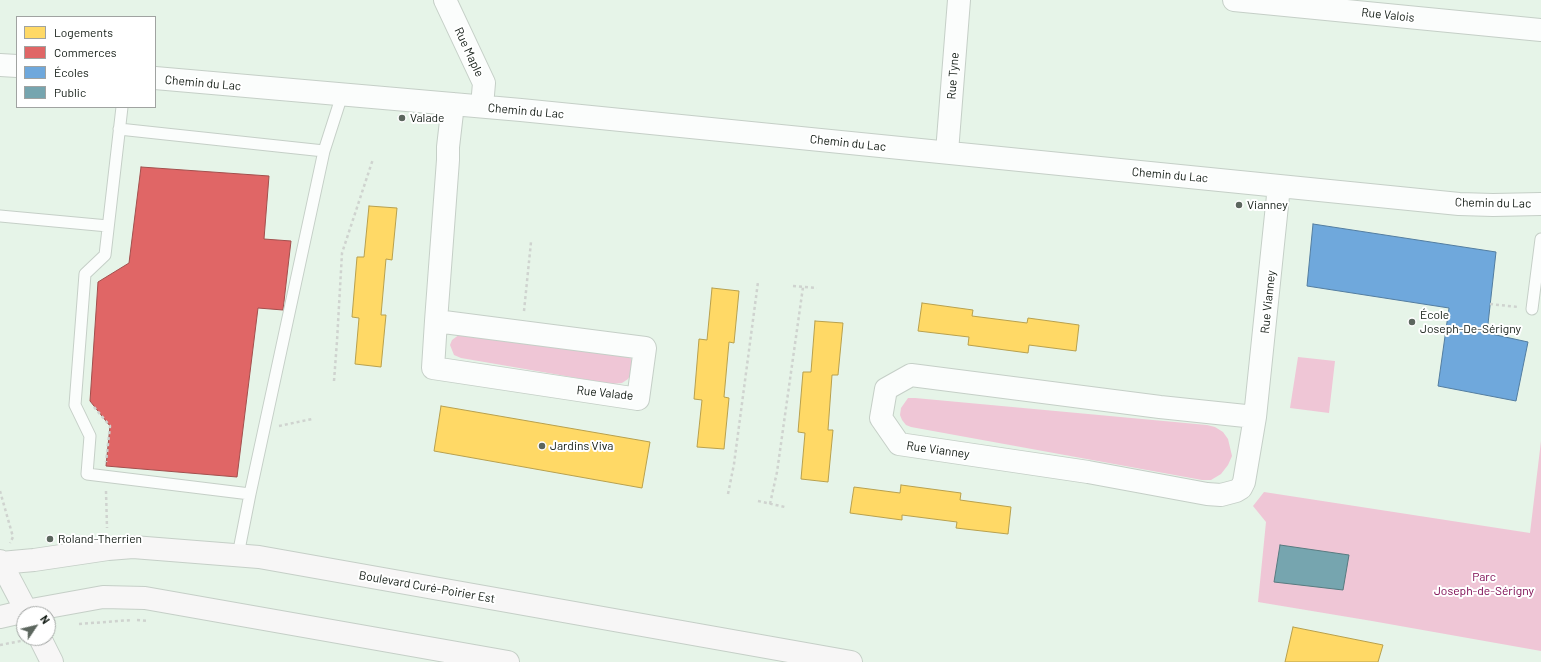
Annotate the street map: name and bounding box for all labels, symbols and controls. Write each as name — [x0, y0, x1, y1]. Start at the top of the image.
street label: Rue Valois — [1361, 5, 1415, 25]
legend — [16, 16, 156, 108]
text: Logements — [54, 25, 113, 39]
street label: Rue Maple — [451, 25, 487, 79]
text: Commerces — [54, 45, 117, 59]
street label: Rue Tyne — [944, 52, 962, 100]
text: Écoles — [54, 65, 89, 79]
street label: Chemin du Lac — [164, 72, 242, 94]
text: Public — [54, 85, 86, 99]
street label: Chemin du Lac — [487, 100, 565, 122]
place label: Valade — [410, 111, 444, 125]
marker: Valade — [397, 113, 407, 123]
street label: Chemin du Lac — [809, 132, 887, 154]
street label: Chemin du Lac — [1131, 164, 1209, 186]
street label: Chemin du Lac — [1455, 195, 1531, 211]
place label: Vianney — [1247, 198, 1288, 212]
marker: Vianney — [1234, 200, 1244, 210]
street label: Rue Vianney — [1258, 270, 1278, 334]
place label: École Joseph-De-Sérigny — [1420, 308, 1521, 336]
marker: École Joseph-De-Sérigny — [1407, 317, 1417, 327]
street label: Rue Valade — [576, 383, 634, 403]
street label: Rue Vianney — [906, 438, 970, 462]
place label: Jardins Viva — [550, 439, 613, 453]
marker: Jardins Viva — [537, 441, 547, 451]
place label: Roland-Therrien — [58, 532, 142, 546]
marker: Roland-Therrien — [45, 534, 55, 544]
street label: Boulevard Curé-Poirier Est — [358, 568, 496, 606]
park label: Parc Joseph-de-Sérigny — [1434, 570, 1534, 598]
north arrow — [16, 606, 56, 646]
text: N — [38, 613, 53, 626]

